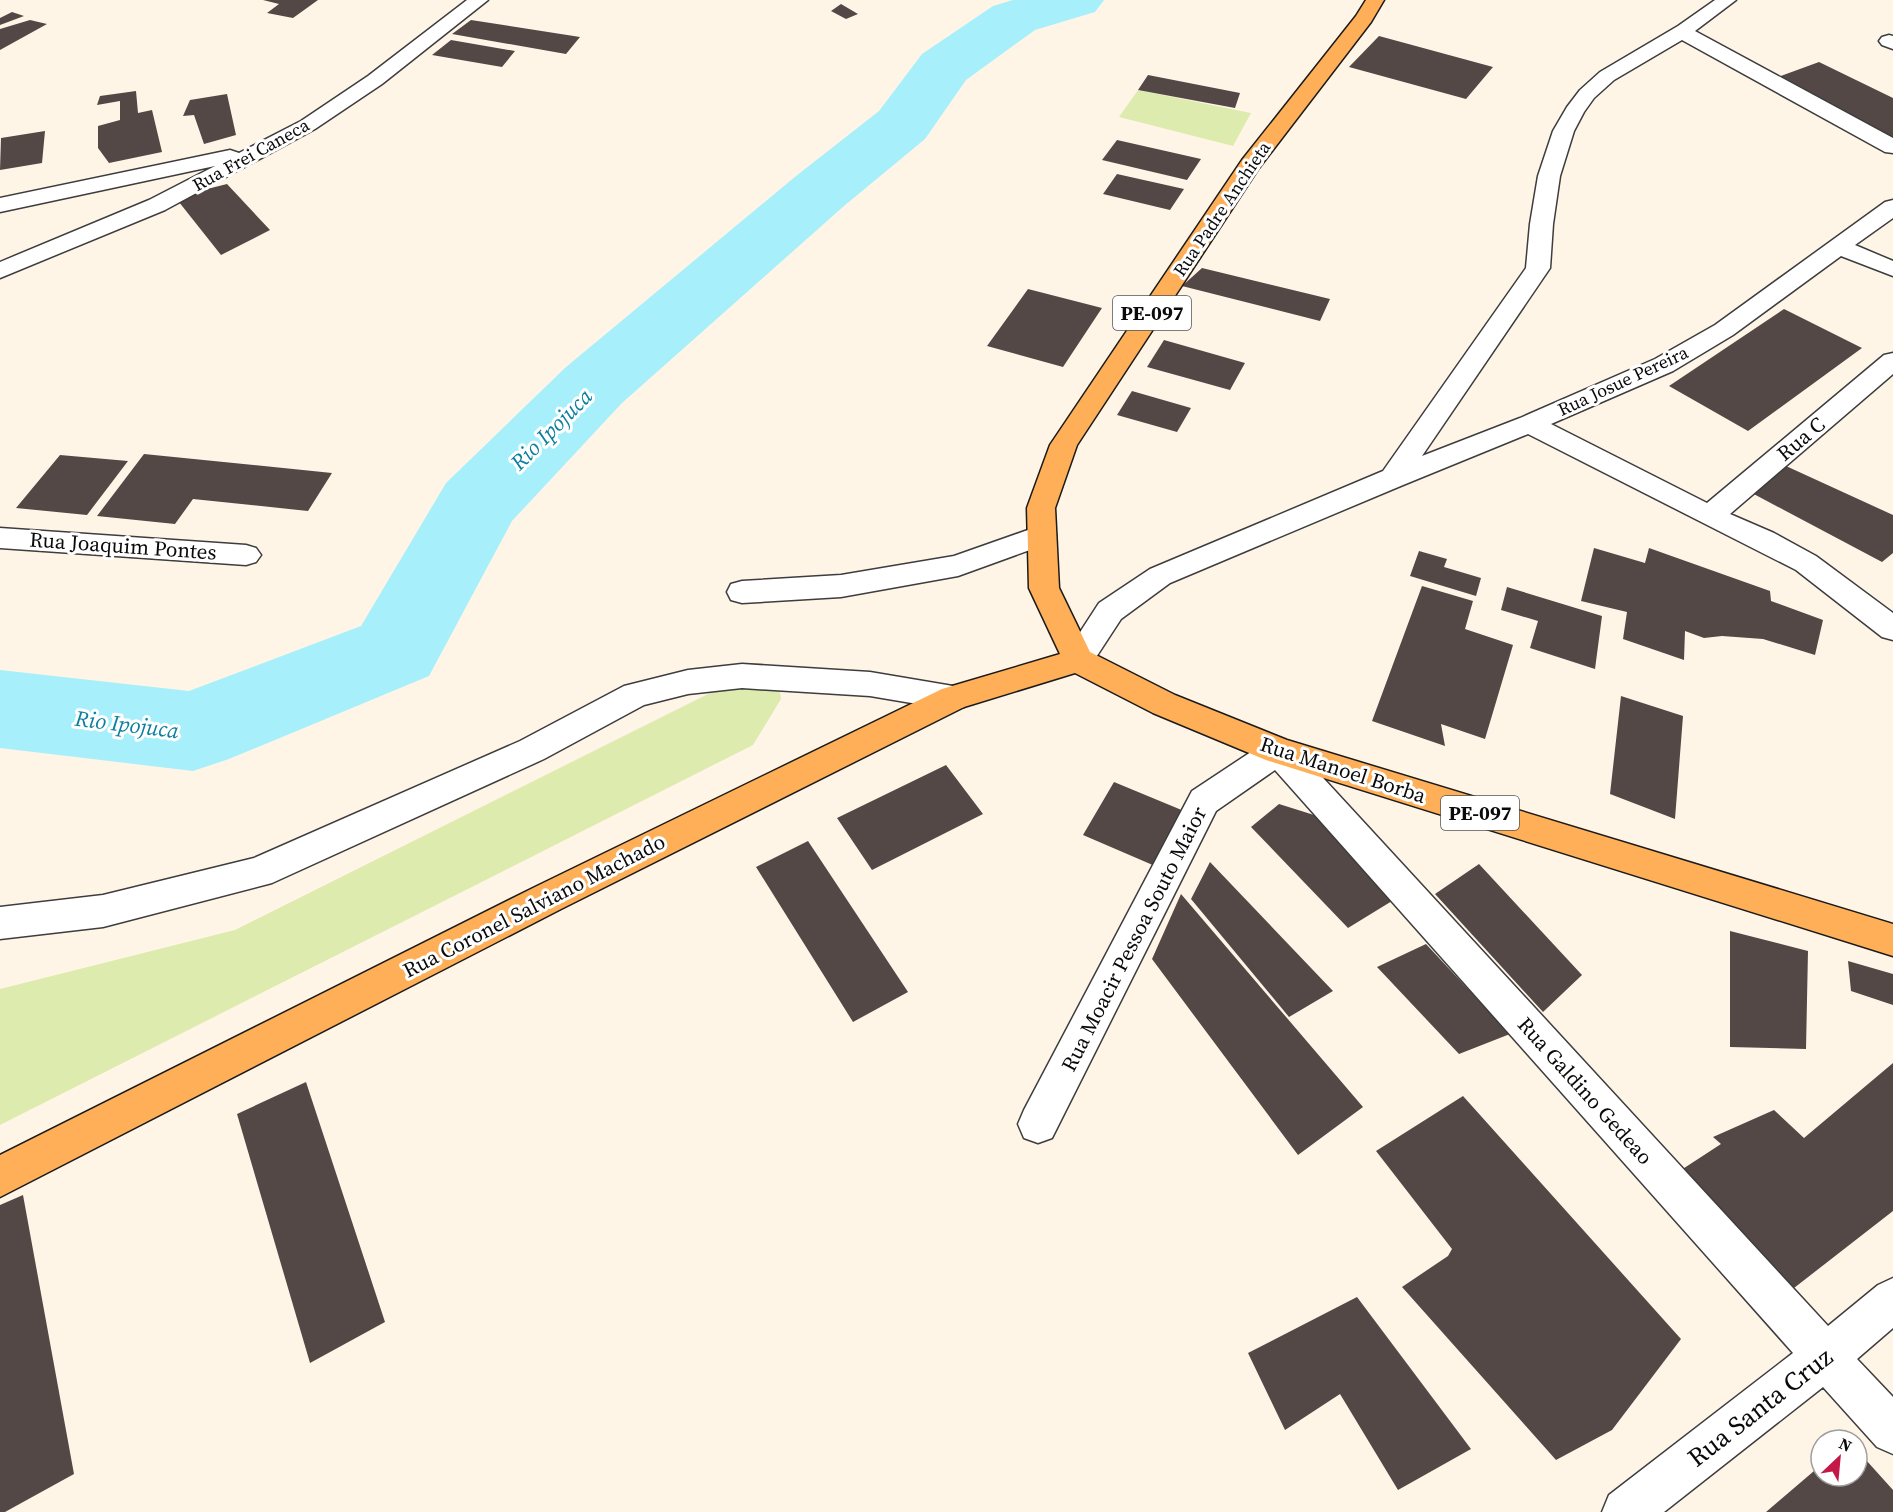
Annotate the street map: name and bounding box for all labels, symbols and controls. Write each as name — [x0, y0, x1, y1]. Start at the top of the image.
street label: Rua Frei Caneca — [188, 112, 314, 197]
street label: Rua Padre Anchieta — [1167, 136, 1277, 281]
road number: PE-097 — [1113, 296, 1191, 330]
street label: Rua Josue Pereira — [1554, 339, 1693, 422]
water label: Rio Ipojuca — [503, 381, 599, 477]
street label: Rua C — [1770, 410, 1831, 467]
street label: Rua Joaquim Pontes — [28, 524, 218, 567]
water label: Rio Ipojuca — [72, 703, 181, 745]
street label: Rua Manoel Borba — [1257, 729, 1430, 810]
road number: PE-097 — [1441, 796, 1519, 830]
street label: Rua Moacir Pessoa Souto Maior — [1054, 801, 1213, 1076]
street label: Rua Coronel Salviano Machado — [398, 827, 670, 984]
street label: Rua Galdino Gedeao — [1511, 1011, 1660, 1171]
street label: Rua Santa Cruz — [1680, 1339, 1840, 1475]
north arrow — [1809, 1428, 1869, 1488]
text: N — [1836, 1432, 1856, 1457]

